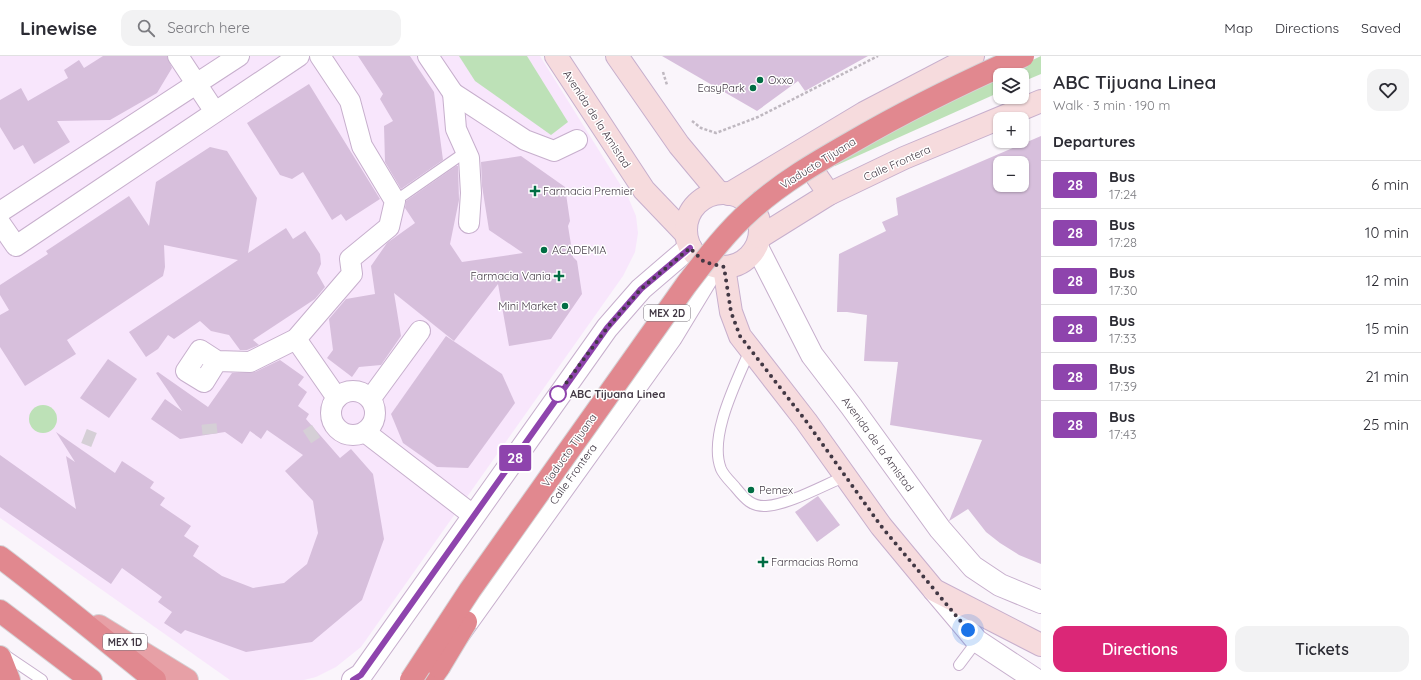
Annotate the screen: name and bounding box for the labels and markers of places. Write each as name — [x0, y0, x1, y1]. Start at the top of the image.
place label: Oxxo — [768, 73, 794, 87]
marker: Oxxo — [755, 75, 765, 85]
place label: EasyPark — [697, 81, 745, 95]
marker: EasyPark — [748, 83, 758, 93]
place label: Farmacia Premier — [543, 184, 635, 198]
marker: Farmacia Premier — [530, 186, 540, 196]
place label: ACADEMIA — [552, 243, 606, 257]
marker: ACADEMIA — [539, 245, 549, 255]
place label: Farmacia Vania — [470, 269, 551, 283]
marker: Farmacia Vania — [554, 271, 564, 281]
place label: Mini Market — [498, 299, 557, 313]
marker: Mini Market — [560, 301, 570, 311]
marker: ABC Tijuana Linea — [549, 385, 567, 403]
place label: ABC Tijuana Linea — [570, 387, 665, 401]
place label: Pemex — [759, 483, 793, 497]
marker: Pemex — [746, 485, 756, 495]
place label: Farmacias Roma — [771, 555, 858, 569]
marker: Farmacias Roma — [758, 557, 768, 567]

